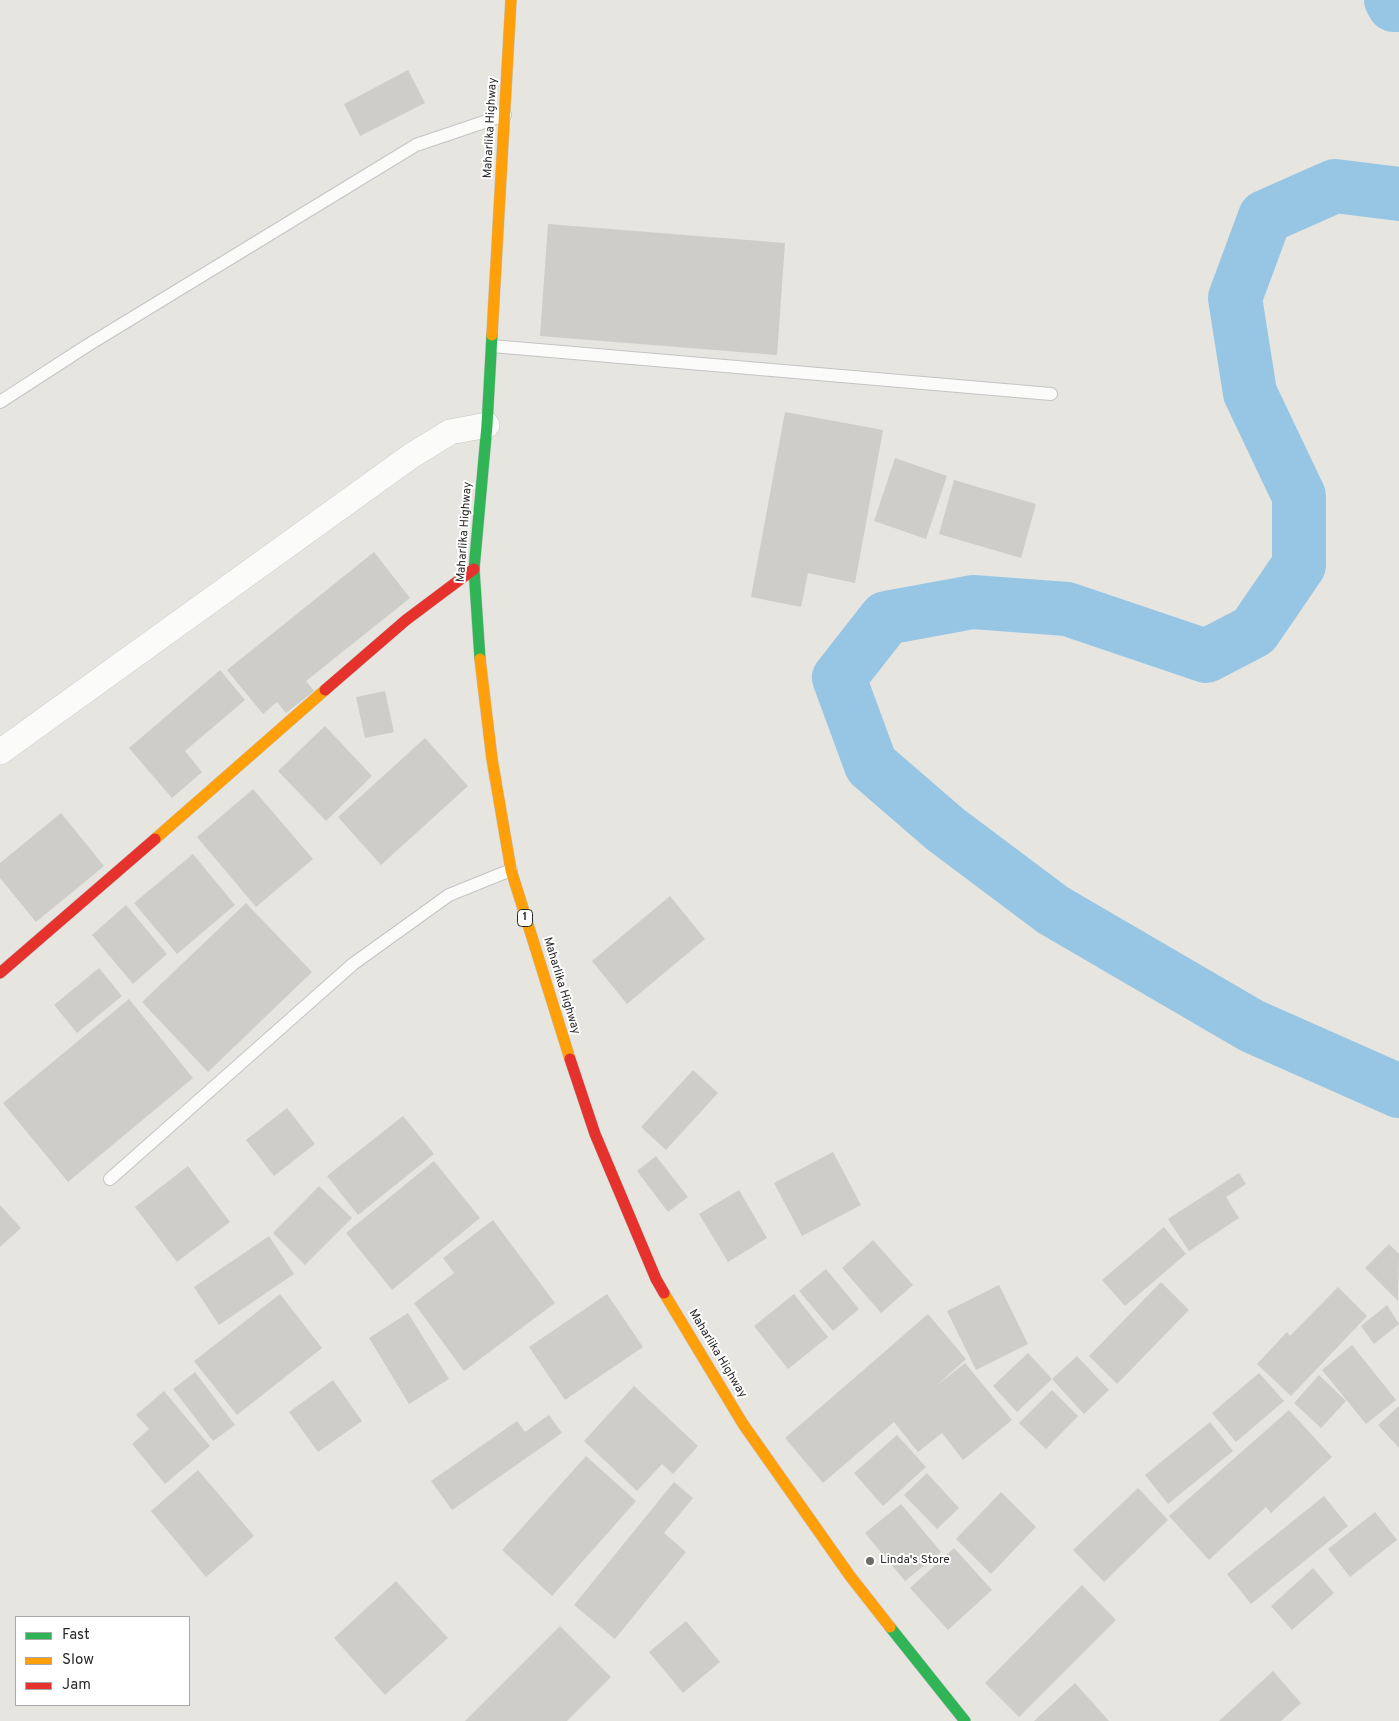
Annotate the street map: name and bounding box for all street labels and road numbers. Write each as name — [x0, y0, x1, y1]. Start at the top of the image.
street label: Maharlika Highway — [481, 77, 501, 179]
street label: Maharlika Highway — [454, 481, 476, 583]
road number: 1 — [518, 910, 532, 926]
street label: Maharlika Highway — [539, 936, 583, 1036]
street label: Maharlika Highway — [685, 1307, 749, 1401]

